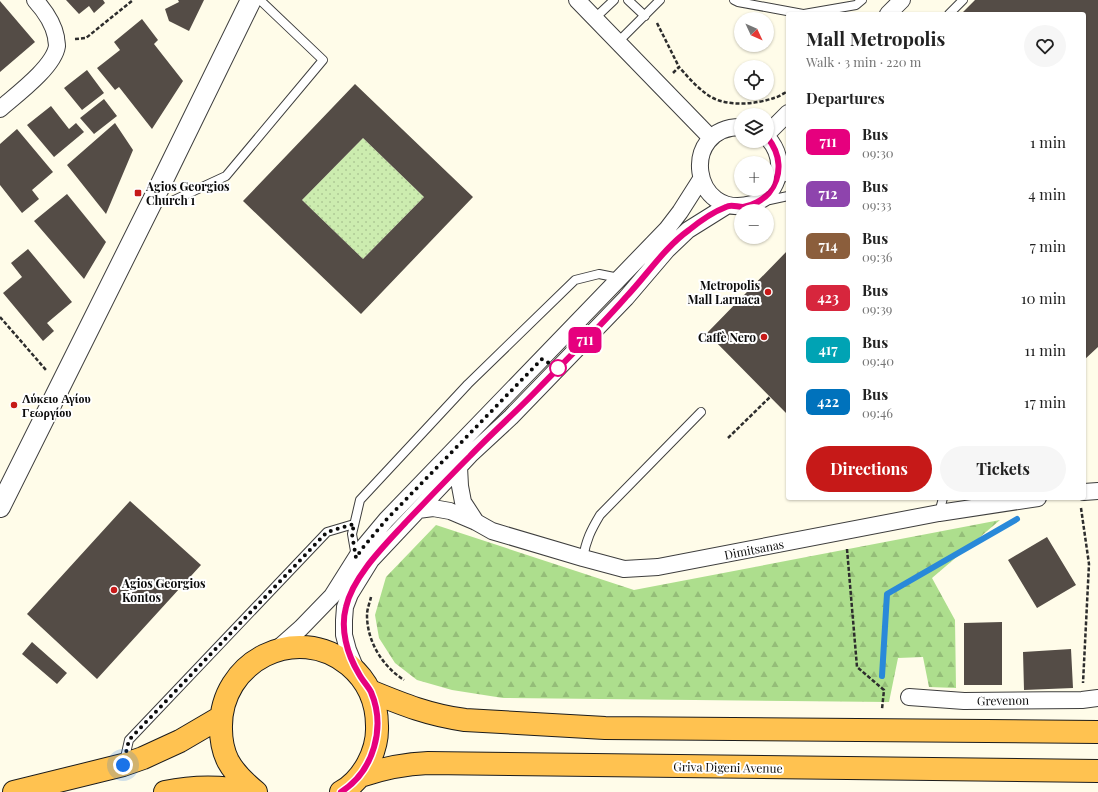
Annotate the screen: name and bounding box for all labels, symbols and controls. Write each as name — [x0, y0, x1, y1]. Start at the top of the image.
north arrow — [734, 12, 774, 52]
map controls — [734, 12, 774, 244]
text: Mall Metropolis — [806, 25, 945, 51]
button: heart — [1024, 25, 1066, 67]
text: Walk · 3 min · 220 m — [806, 53, 921, 70]
button: locate — [734, 60, 774, 100]
text: Departures — [806, 88, 885, 108]
button: layers — [734, 108, 774, 148]
text: Bus — [862, 124, 888, 144]
text: 711 — [819, 132, 837, 151]
text: 1 min — [1030, 132, 1066, 152]
text: 09:30 — [862, 144, 894, 161]
button: + — [734, 156, 774, 196]
text: Bus — [862, 176, 888, 196]
place label: Agios Georgios Church 1 — [145, 178, 230, 208]
text: 712 — [818, 184, 838, 203]
text: 4 min — [1028, 184, 1066, 204]
marker: Agios Georgios Church 1 — [133, 188, 143, 198]
text: 09:33 — [862, 196, 892, 213]
button: − — [734, 204, 774, 244]
text: Bus — [862, 228, 888, 248]
text: 714 — [818, 236, 838, 255]
text: 7 min — [1030, 236, 1066, 256]
text: 09:36 — [862, 248, 892, 265]
place label: Metropolis Mall Larnaca — [687, 277, 761, 307]
text: Bus — [862, 280, 888, 300]
marker: Metropolis Mall Larnaca — [763, 287, 773, 297]
text: 423 — [817, 288, 839, 307]
text: 10 min — [1021, 288, 1066, 308]
text: 09:39 — [862, 300, 892, 317]
line badge: 711 — [562, 327, 608, 353]
place label: Caffè Nero — [698, 329, 756, 345]
text: 711 — [576, 330, 594, 349]
marker: Caffè Nero — [759, 332, 769, 342]
text: Bus — [862, 332, 888, 352]
text: 417 — [818, 340, 838, 359]
text: 11 min — [1024, 340, 1066, 360]
text: 09:40 — [862, 352, 894, 369]
unlabelled marker — [549, 359, 567, 377]
text: Bus — [862, 384, 888, 404]
place label: Λύκειο Αγίου Γεωργίου — [22, 390, 91, 420]
text: 422 — [817, 392, 839, 411]
text: 17 min — [1024, 392, 1066, 412]
marker: Λύκειο Αγίου Γεωργίου — [9, 400, 19, 410]
text: 09:46 — [862, 404, 893, 421]
button: Directions — [806, 446, 932, 492]
button: Tickets — [940, 446, 1066, 492]
street label: Dimitsanas — [723, 535, 785, 563]
place label: Agios Georgios Kontos — [121, 575, 206, 605]
marker: Agios Georgios Kontos — [109, 585, 119, 595]
street label: Grevenon — [977, 692, 1029, 708]
your location — [113, 755, 133, 775]
street label: Griva Digeni Avenue — [673, 758, 783, 776]

